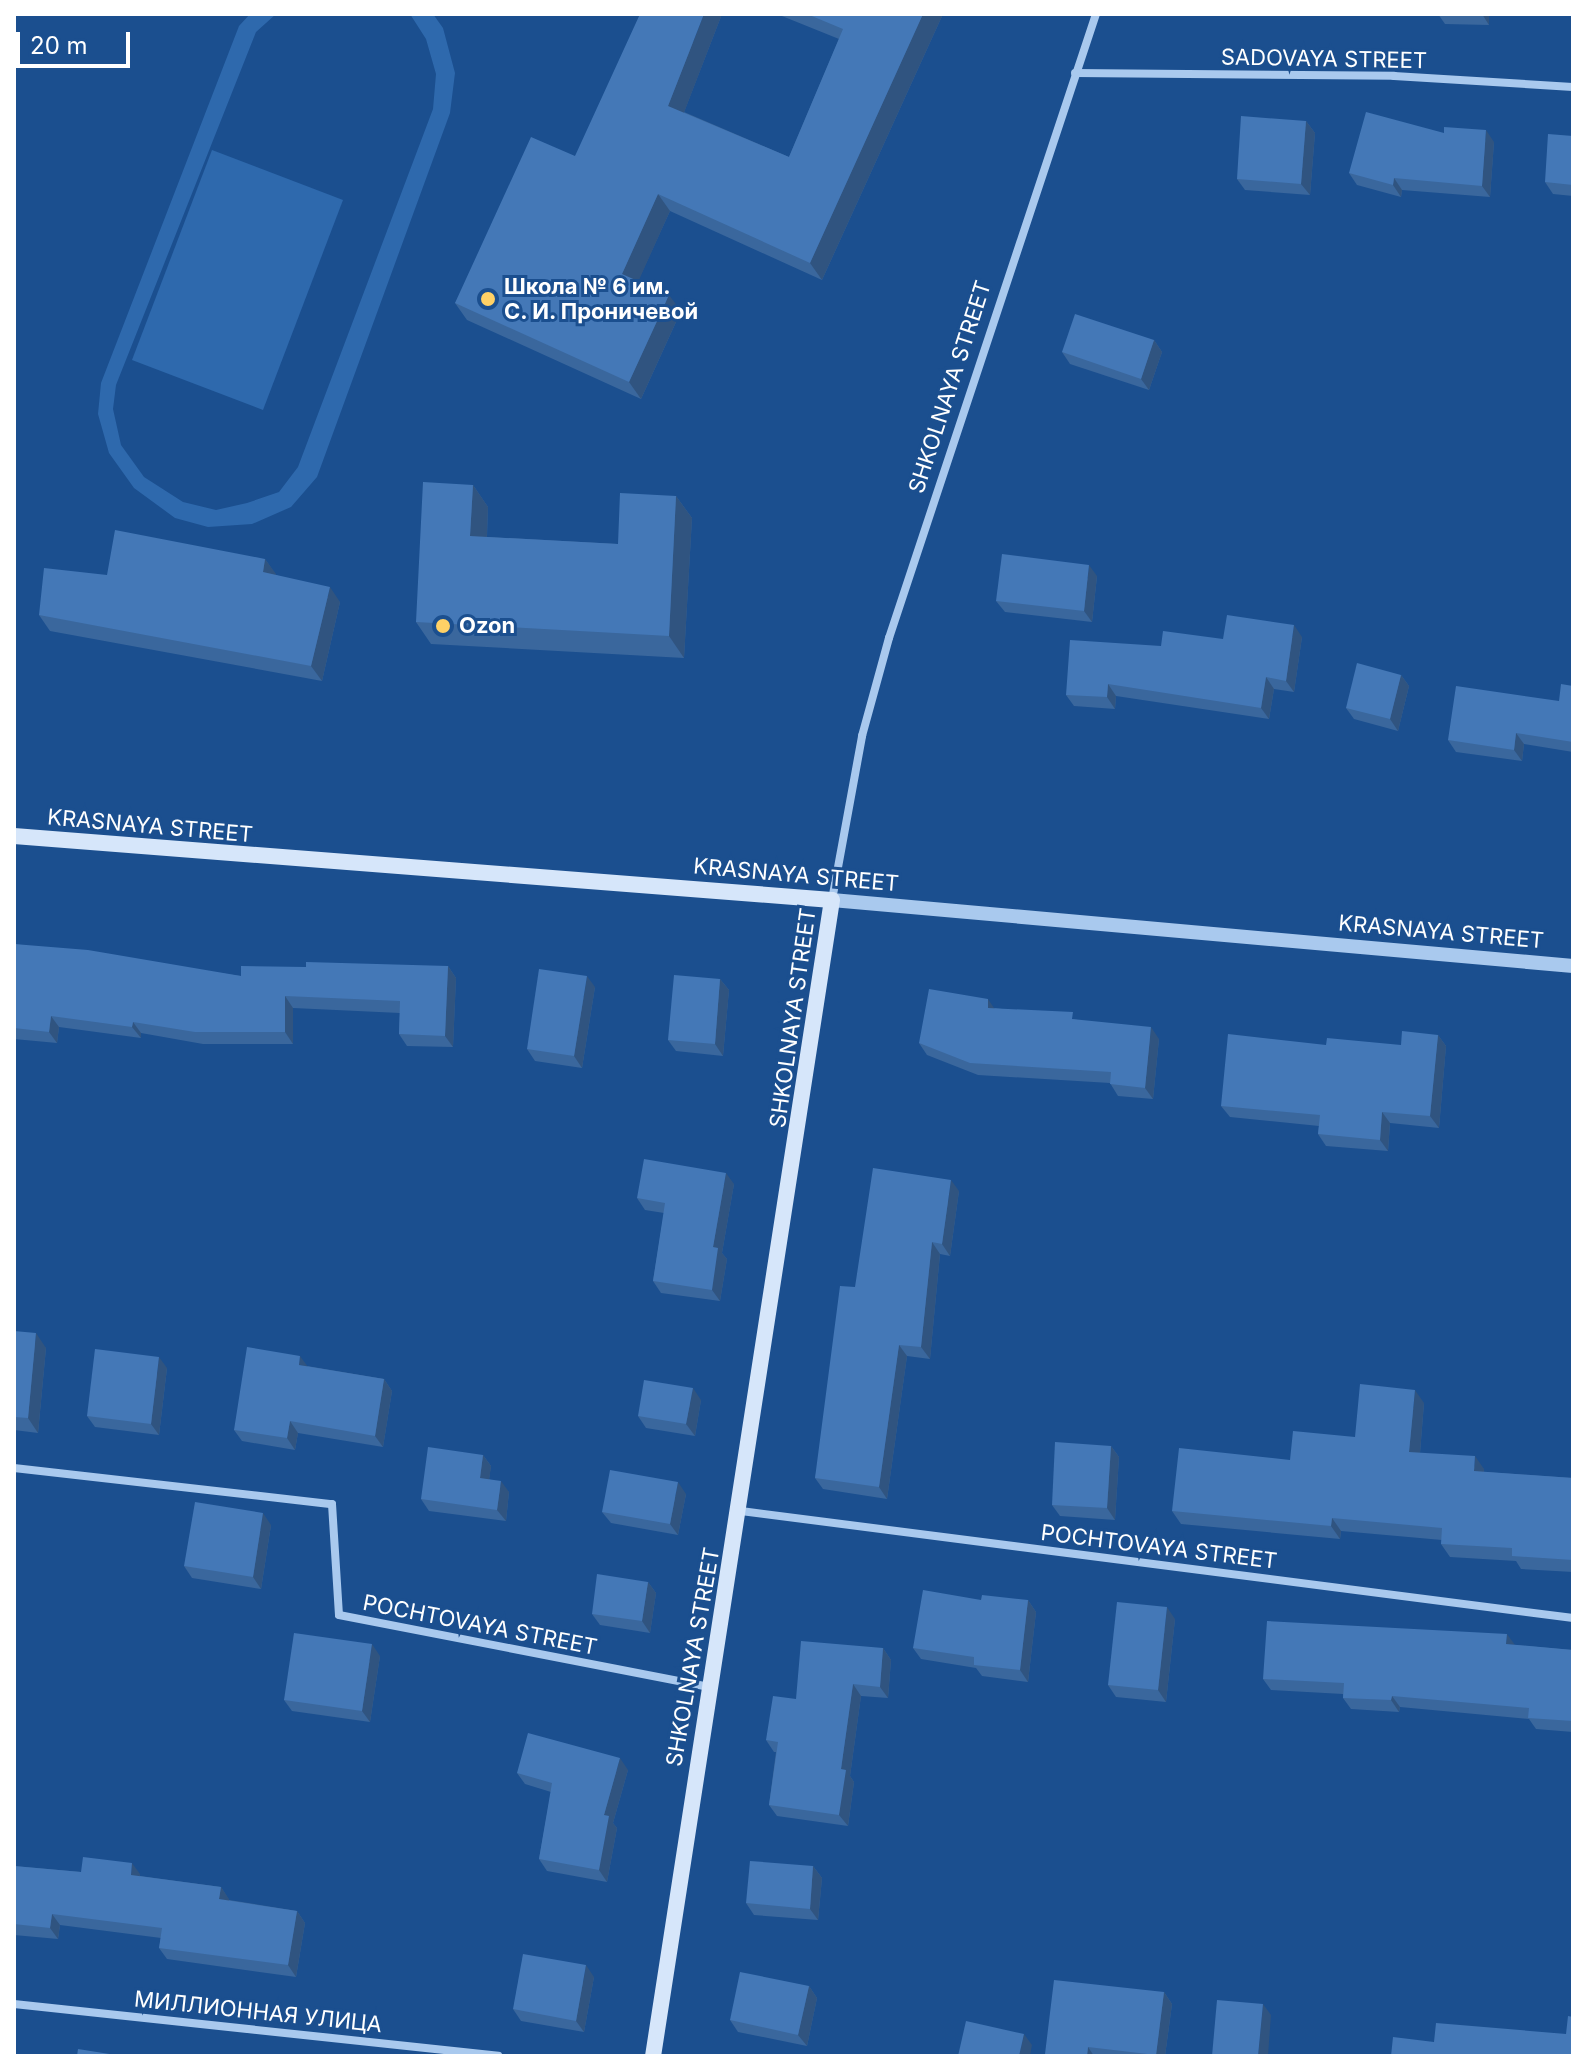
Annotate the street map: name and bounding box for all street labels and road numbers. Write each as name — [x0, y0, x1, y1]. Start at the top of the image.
street label: SADOVAYA STREET — [1221, 44, 1427, 74]
street label: SHKOLNAYA STREET — [903, 277, 997, 497]
street label: KRASNAYA STREET — [46, 804, 254, 848]
street label: KRASNAYA STREET — [692, 853, 900, 897]
street label: SHKOLNAYA STREET — [765, 906, 821, 1130]
street label: KRASNAYA STREET — [1337, 910, 1545, 954]
street label: POCHTOVAYA STREET — [1039, 1519, 1279, 1575]
street label: SHKOLNAYA STREET — [661, 1546, 725, 1768]
street label: POCHTOVAYA STREET — [361, 1589, 599, 1661]
street label: МИЛЛИОННАЯ УЛИЦА — [133, 1986, 383, 2038]

